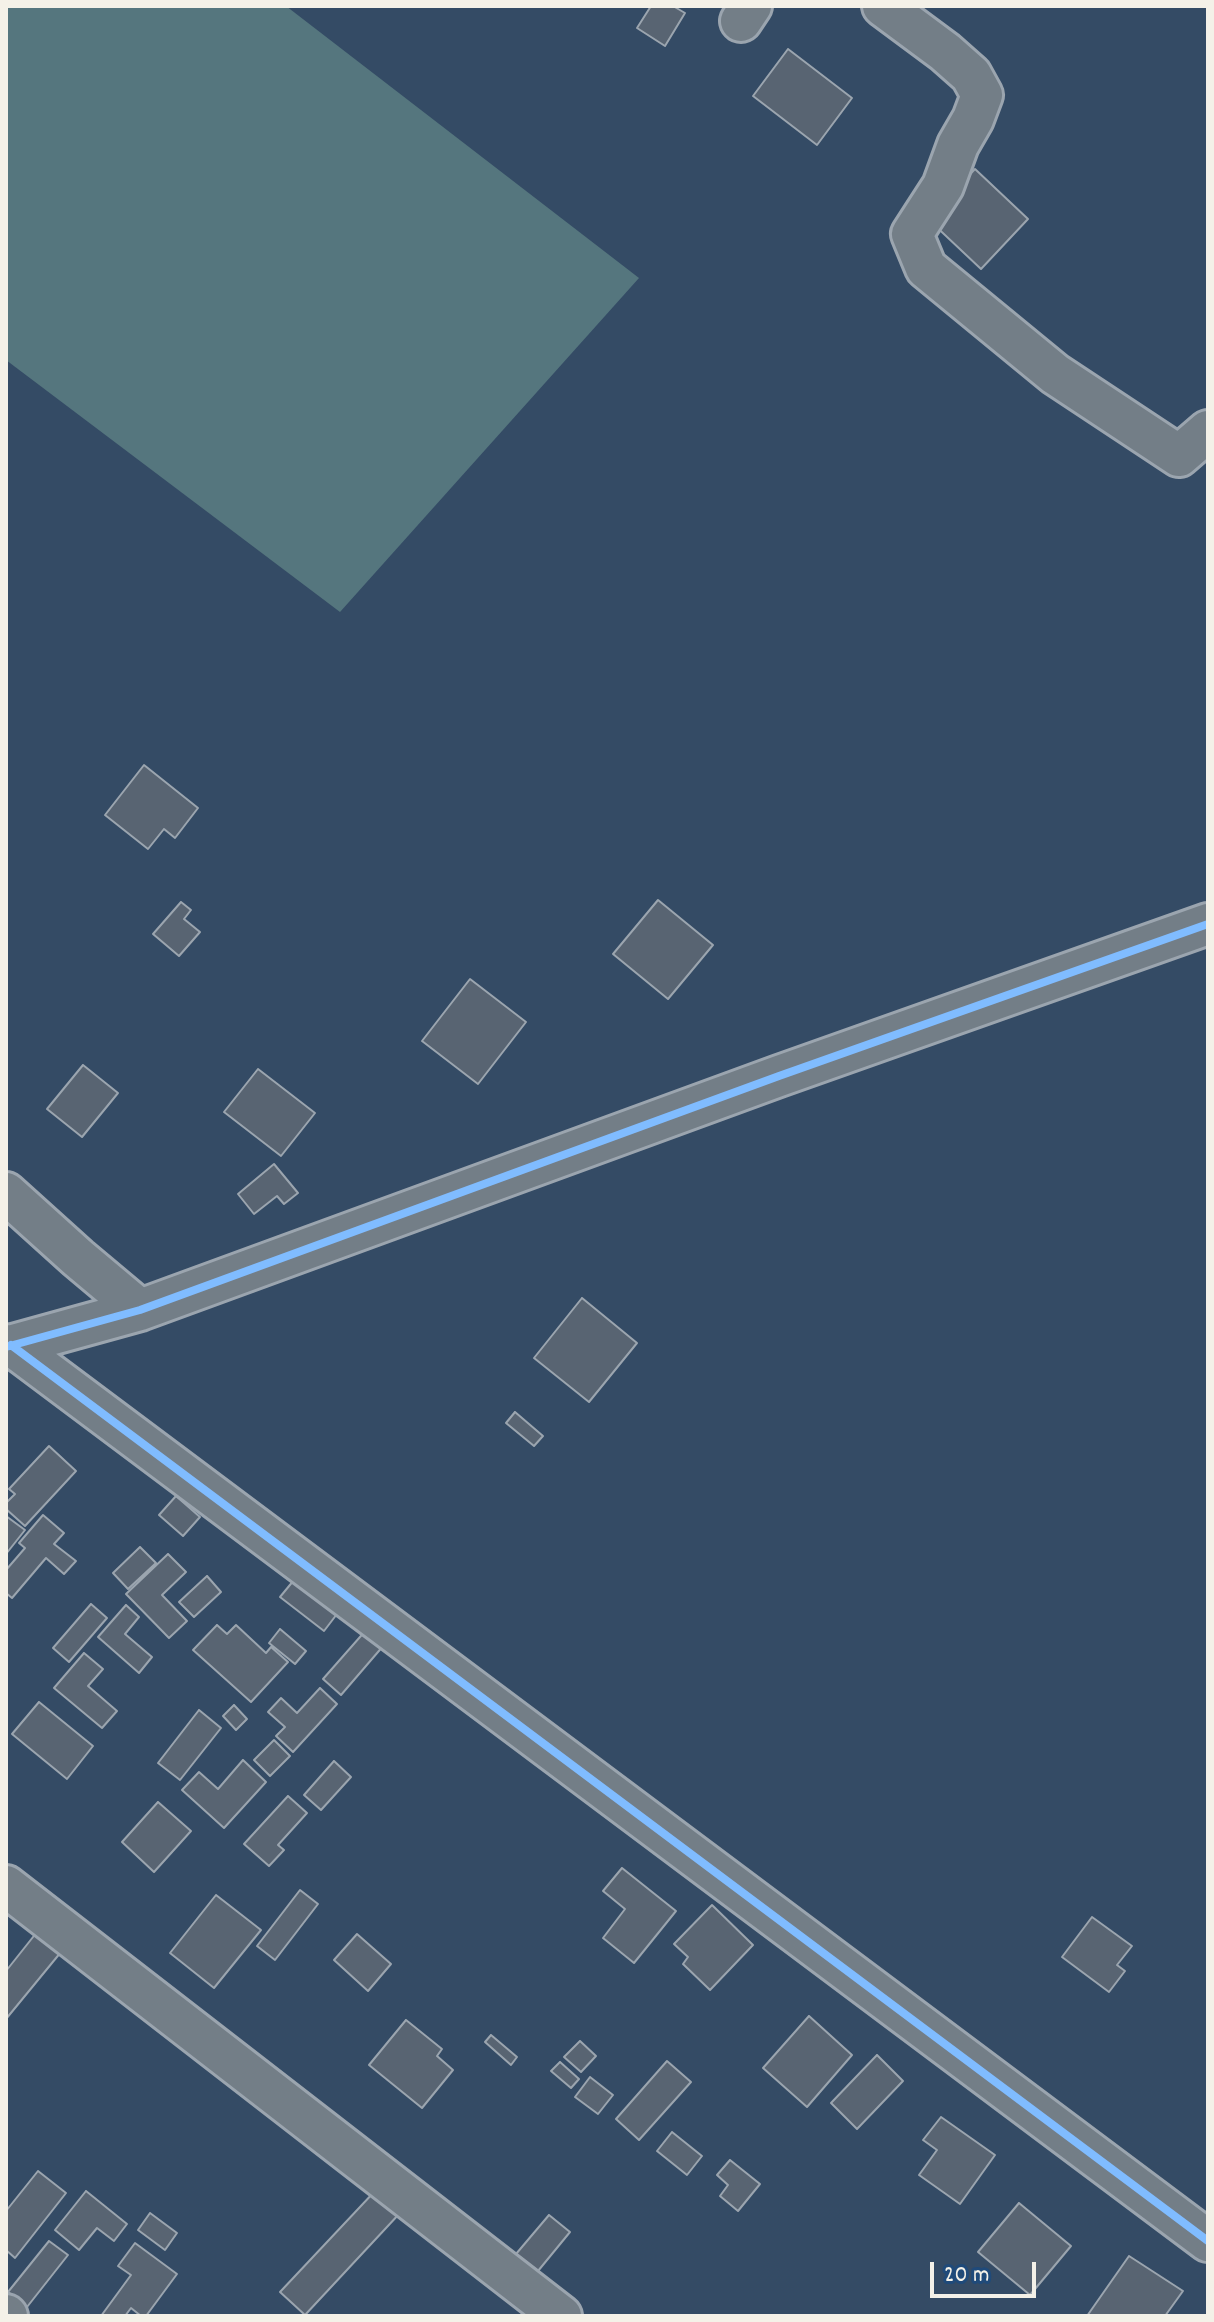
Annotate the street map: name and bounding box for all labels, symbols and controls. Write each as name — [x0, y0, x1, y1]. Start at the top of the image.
scale bar — [934, 2246, 1040, 2296]
text: 20 m — [944, 2259, 990, 2293]

